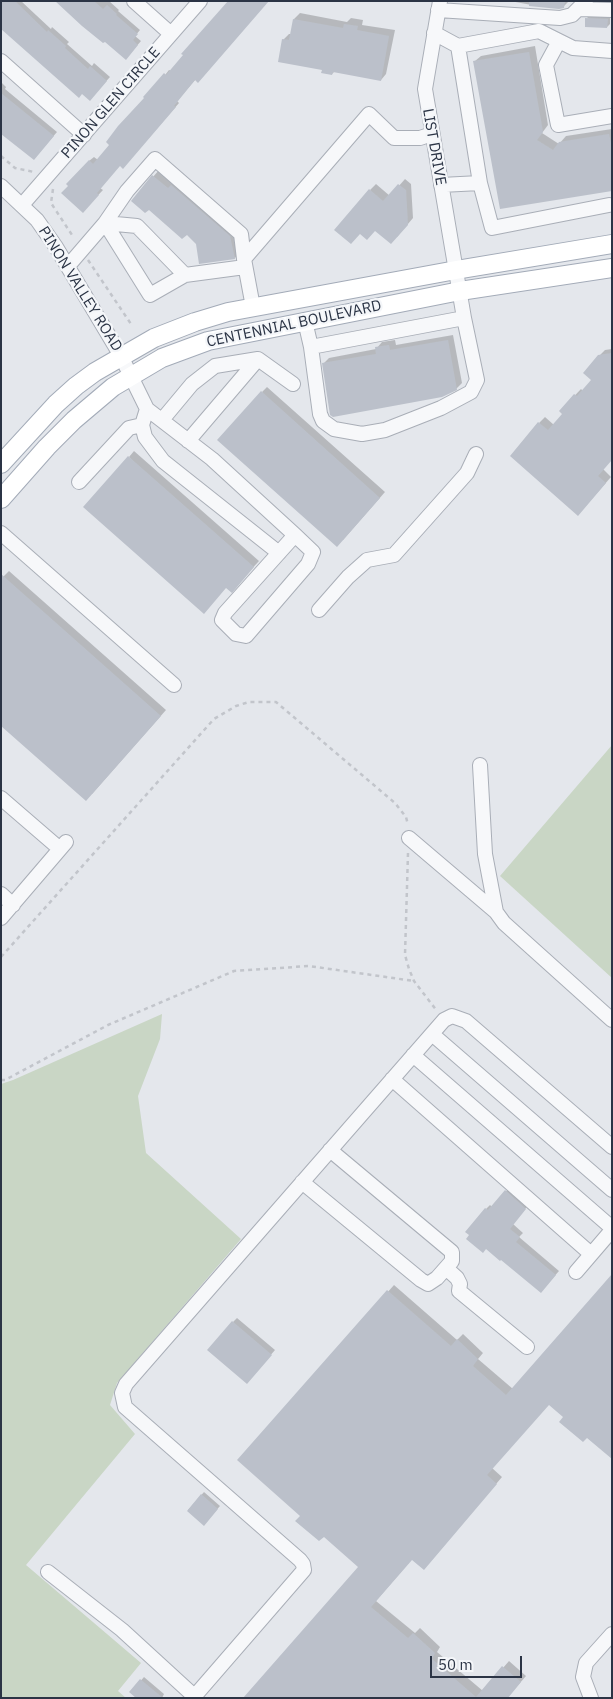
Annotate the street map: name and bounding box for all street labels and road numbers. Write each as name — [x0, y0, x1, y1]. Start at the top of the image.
street label: PINON GLEN CIRCLE — [58, 44, 164, 162]
street label: LIST DRIVE — [418, 107, 450, 187]
street label: PINON VALLEY ROAD — [34, 223, 126, 355]
street label: CENTENNIAL BOULEVARD — [205, 297, 383, 351]

